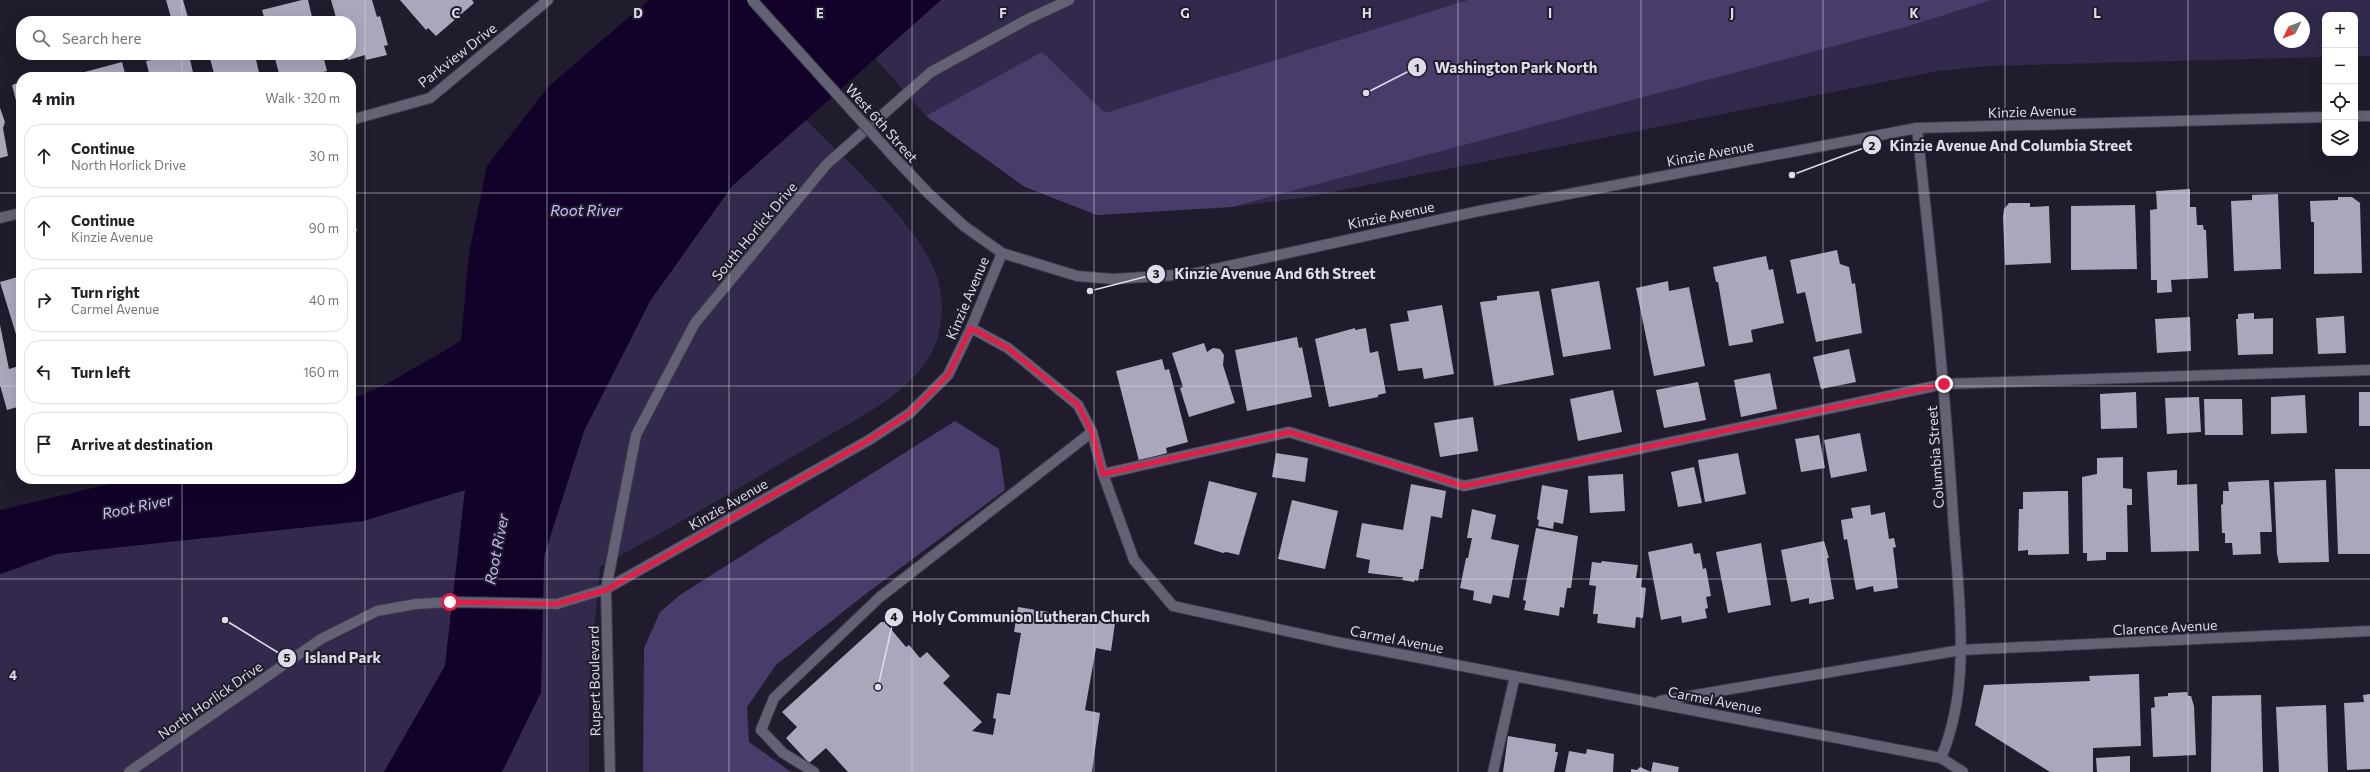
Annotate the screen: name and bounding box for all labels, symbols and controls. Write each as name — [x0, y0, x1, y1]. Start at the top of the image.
text: C — [452, 5, 461, 21]
text: D — [633, 5, 643, 21]
text: E — [816, 5, 824, 21]
text: F — [999, 5, 1007, 21]
text: G — [1180, 5, 1190, 21]
text: H — [1362, 5, 1372, 21]
text: I — [1548, 5, 1552, 21]
text: J — [1730, 5, 1734, 21]
text: K — [1909, 5, 1919, 21]
text: L — [2093, 5, 2101, 21]
north arrow — [2274, 12, 2310, 48]
map controls — [2322, 12, 2358, 156]
button: + — [2322, 12, 2358, 48]
search box — [16, 16, 356, 60]
street label: Parkview Drive — [414, 19, 500, 91]
icon: search — [30, 27, 52, 49]
text: Search here — [62, 29, 141, 47]
button: − — [2322, 48, 2358, 84]
callout: Washington Park North — [1407, 54, 1606, 81]
text: Washington Park North — [1434, 58, 1598, 76]
text: 1 — [1414, 60, 1420, 74]
street label: West 6th Street — [842, 80, 922, 166]
button: locate — [2322, 84, 2358, 120]
text: 4 min — [32, 88, 75, 109]
text: Walk · 320 m — [265, 90, 340, 106]
street label: Kinzie Avenue — [1988, 101, 2076, 121]
button: layers — [2322, 120, 2358, 156]
callout: Kinzie Avenue And Columbia Street — [1862, 132, 2141, 159]
street label: Kinzie Avenue — [1665, 136, 1755, 170]
text: Kinzie Avenue And Columbia Street — [1890, 136, 2132, 154]
text: 2 — [1869, 138, 1876, 152]
text: Continue — [71, 139, 135, 157]
icon: ahead — [33, 145, 55, 167]
text: 30 m — [309, 148, 339, 164]
text: North Horlick Drive — [71, 157, 186, 173]
street label: South Horlick Drive — [708, 178, 800, 284]
street label: Kinzie Avenue — [1346, 198, 1436, 232]
water label: Root River — [550, 201, 623, 219]
text: Continue — [71, 211, 135, 229]
icon: ahead — [33, 217, 55, 239]
text: 90 m — [309, 220, 339, 236]
text: Kinzie Avenue — [71, 229, 153, 245]
street label: Kinzie Avenue — [942, 254, 992, 342]
callout: Kinzie Avenue And 6th Street — [1146, 260, 1384, 287]
text: Kinzie Avenue And 6th Street — [1174, 264, 1376, 282]
text: 3 — [1153, 266, 1160, 280]
text: Turn right — [71, 283, 140, 301]
icon: right — [33, 289, 55, 311]
text: 40 m — [309, 292, 339, 308]
text: Carmel Avenue — [71, 301, 159, 317]
icon: left — [33, 361, 55, 383]
text: Turn left — [71, 363, 130, 381]
text: 160 m — [303, 364, 339, 380]
route end — [1935, 375, 1953, 393]
street label: Columbia Street — [1923, 405, 1947, 509]
icon: arrive — [33, 433, 55, 455]
text: Arrive at destination — [71, 435, 213, 453]
street label: Kinzie Avenue — [686, 475, 770, 533]
water label: Root River — [100, 490, 175, 522]
water label: Root River — [480, 511, 512, 586]
route start — [441, 593, 459, 611]
callout: Holy Communion Lutheran Church — [884, 603, 1158, 630]
text: Holy Communion Lutheran Church — [912, 607, 1150, 625]
text: 4 — [890, 609, 898, 623]
street label: Clarence Avenue — [2112, 616, 2218, 638]
street label: Carmel Avenue — [1349, 622, 1445, 656]
street label: Rupert Boulevard — [585, 626, 603, 736]
callout: Island Park — [277, 644, 389, 671]
text: Island Park — [305, 648, 382, 666]
text: 5 — [284, 650, 291, 664]
street label: North Horlick Drive — [155, 658, 265, 742]
text: 4 — [9, 667, 17, 683]
street label: Carmel Avenue — [1667, 683, 1763, 717]

